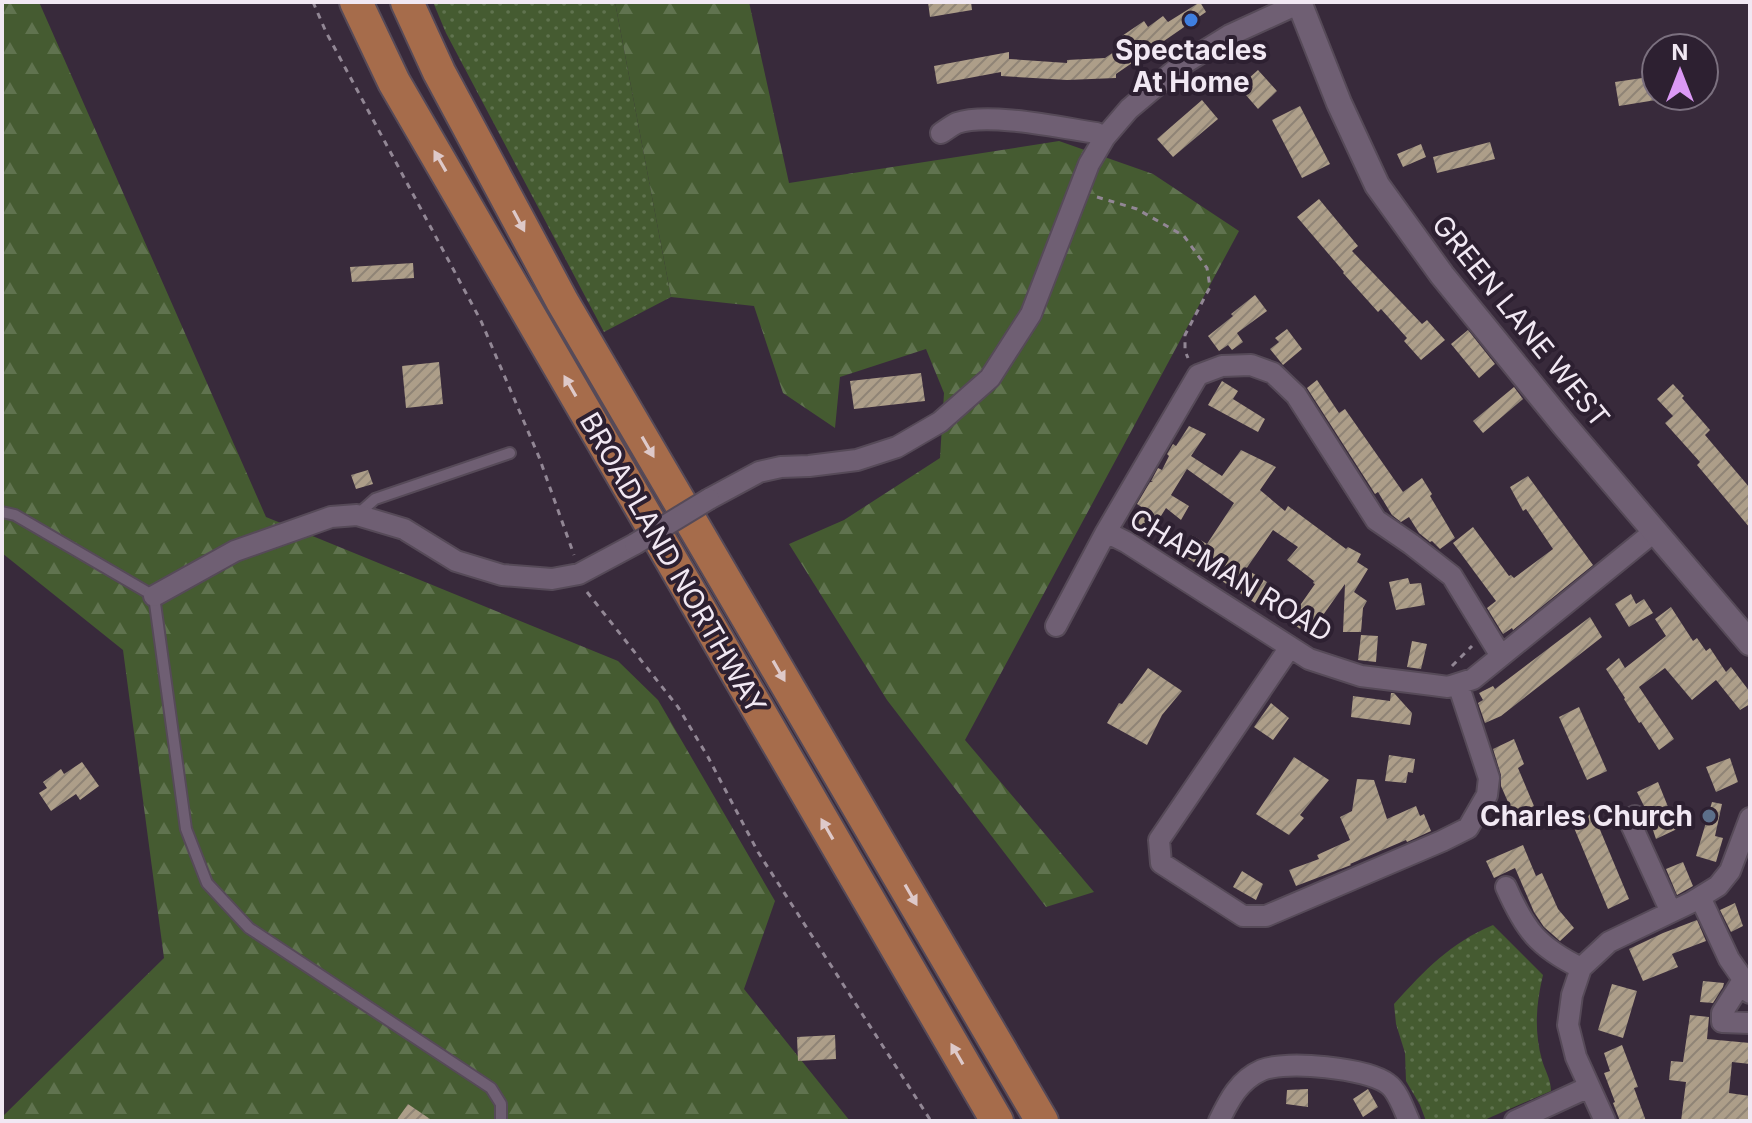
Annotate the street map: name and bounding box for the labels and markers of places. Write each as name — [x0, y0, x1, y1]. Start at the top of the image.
marker: Spectacles At Home — [1182, 11, 1200, 29]
place label: Spectacles At Home — [1115, 33, 1267, 99]
place label: Charles Church — [1480, 799, 1693, 833]
marker: Charles Church — [1700, 807, 1718, 825]

